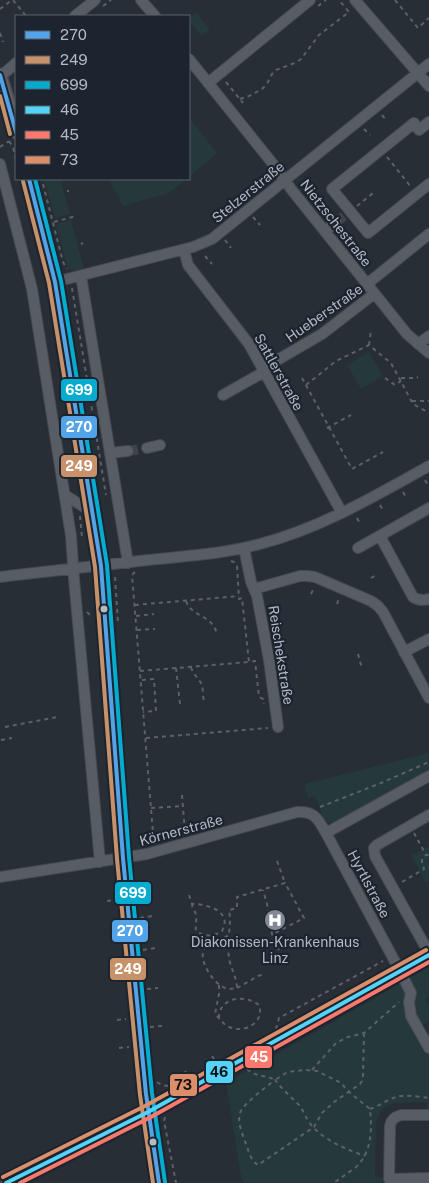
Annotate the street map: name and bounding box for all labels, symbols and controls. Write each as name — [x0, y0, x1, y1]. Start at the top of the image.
legend — [15, 15, 190, 180]
text: 270 — [60, 26, 87, 43]
text: 249 — [60, 51, 88, 68]
text: 699 — [60, 76, 88, 93]
text: 46 — [60, 101, 79, 118]
text: 45 — [60, 126, 79, 143]
text: 73 — [60, 151, 78, 168]
street label: Stelzerstraße — [209, 158, 287, 226]
street label: Nietzschestraße — [297, 176, 375, 270]
street label: Hueberstraße — [283, 281, 366, 345]
street label: Sattlerstraße — [251, 331, 307, 413]
line badge: 699 — [60, 378, 98, 402]
text: 699 — [65, 382, 93, 398]
line badge: 270 — [60, 415, 98, 439]
text: 270 — [66, 419, 92, 435]
line badge: 249 — [60, 454, 98, 478]
text: 249 — [65, 458, 93, 474]
unlabelled marker — [99, 604, 109, 614]
street label: Reischekstraße — [265, 604, 297, 706]
street label: Körnerstraße — [138, 811, 224, 849]
street label: Hyrtlstraße — [344, 847, 394, 921]
line badge: 699 — [114, 881, 152, 905]
text: 699 — [119, 885, 147, 901]
hospital icon: Diakonissen-Krankenhaus Linz — [263, 908, 287, 932]
line badge: 270 — [111, 919, 149, 943]
text: 270 — [117, 923, 143, 939]
place label: Diakonissen-Krankenhaus Linz — [191, 934, 359, 966]
line badge: 249 — [109, 957, 147, 981]
text: 249 — [114, 961, 142, 977]
line badge: 45 — [244, 1045, 273, 1069]
text: 45 — [250, 1049, 268, 1065]
line badge: 46 — [205, 1060, 234, 1084]
text: 46 — [210, 1064, 228, 1080]
line badge: 73 — [169, 1073, 198, 1097]
text: 73 — [174, 1077, 192, 1093]
unlabelled marker — [148, 1137, 158, 1147]

